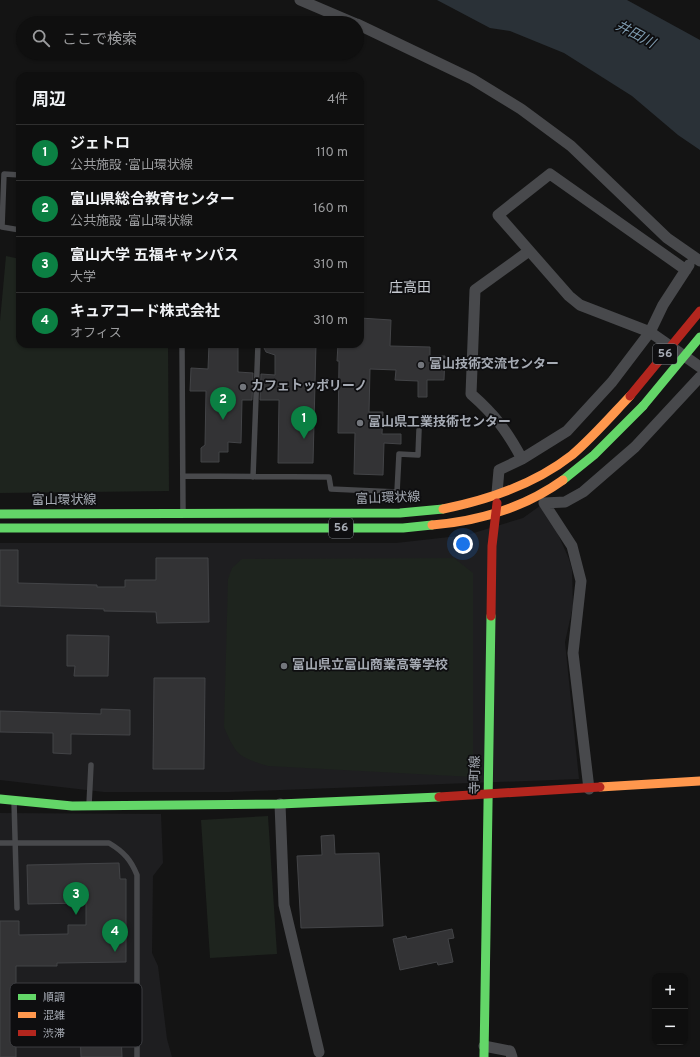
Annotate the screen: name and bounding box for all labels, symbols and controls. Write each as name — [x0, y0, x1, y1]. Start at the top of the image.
search box — [16, 16, 364, 60]
water label: 井田川 — [612, 18, 659, 53]
icon: search — [30, 27, 52, 49]
text: ここで検索 — [62, 31, 137, 50]
text: 周辺 — [32, 90, 66, 112]
text: 4件 — [327, 92, 348, 108]
text: ジェトロ — [70, 135, 130, 154]
text: 1 — [42, 145, 48, 161]
text: 110 m — [316, 145, 348, 161]
text: 公共施設 · 富山環状線 — [70, 158, 193, 174]
text: 富山県総合教育センター — [70, 191, 235, 210]
text: 2 — [41, 201, 49, 217]
text: 160 m — [313, 201, 348, 217]
text: 公共施設 · 富山環状線 — [70, 214, 193, 230]
text: 富山大学 五福キャンパス — [70, 247, 239, 266]
text: 3 — [41, 257, 49, 273]
text: 310 m — [313, 257, 348, 273]
text: 大学 — [70, 270, 96, 286]
district label: 庄高田 — [389, 280, 431, 297]
text: キュアコード株式会社 — [70, 303, 220, 322]
text: 4 — [41, 313, 49, 329]
text: 310 m — [313, 313, 348, 329]
text: オフィス — [70, 326, 122, 342]
road number: 56 — [653, 344, 677, 364]
place label: 富山技術交流センター — [429, 356, 559, 373]
marker: 富山技術交流センター — [416, 360, 426, 370]
place label: カフェトッポリーノ — [251, 379, 367, 395]
marker: カフェトッポリーノ — [238, 382, 248, 392]
pin: 2 — [210, 387, 236, 420]
pin: 1 — [291, 406, 317, 439]
place label: 富山県工業技術センター — [368, 414, 511, 431]
marker: 富山県工業技術センター — [355, 418, 365, 428]
street label: 富山環状線 — [355, 489, 421, 508]
street label: 富山環状線 — [31, 492, 97, 509]
road number: 56 — [329, 518, 353, 538]
your location — [453, 534, 473, 554]
place label: 富山県立富山商業高等学校 — [292, 657, 448, 674]
marker: 富山県立富山商業高等学校 — [279, 661, 289, 671]
street label: 寺町線 — [467, 755, 484, 795]
pin: 3 — [63, 882, 89, 915]
pin: 4 — [102, 919, 128, 952]
map controls — [652, 973, 688, 1045]
button: + — [652, 973, 688, 1009]
legend — [10, 983, 142, 1047]
text: 順調 — [43, 991, 65, 1005]
text: 混雑 — [43, 1009, 65, 1023]
button: − — [652, 1009, 688, 1045]
text: 渋滞 — [43, 1027, 65, 1041]

